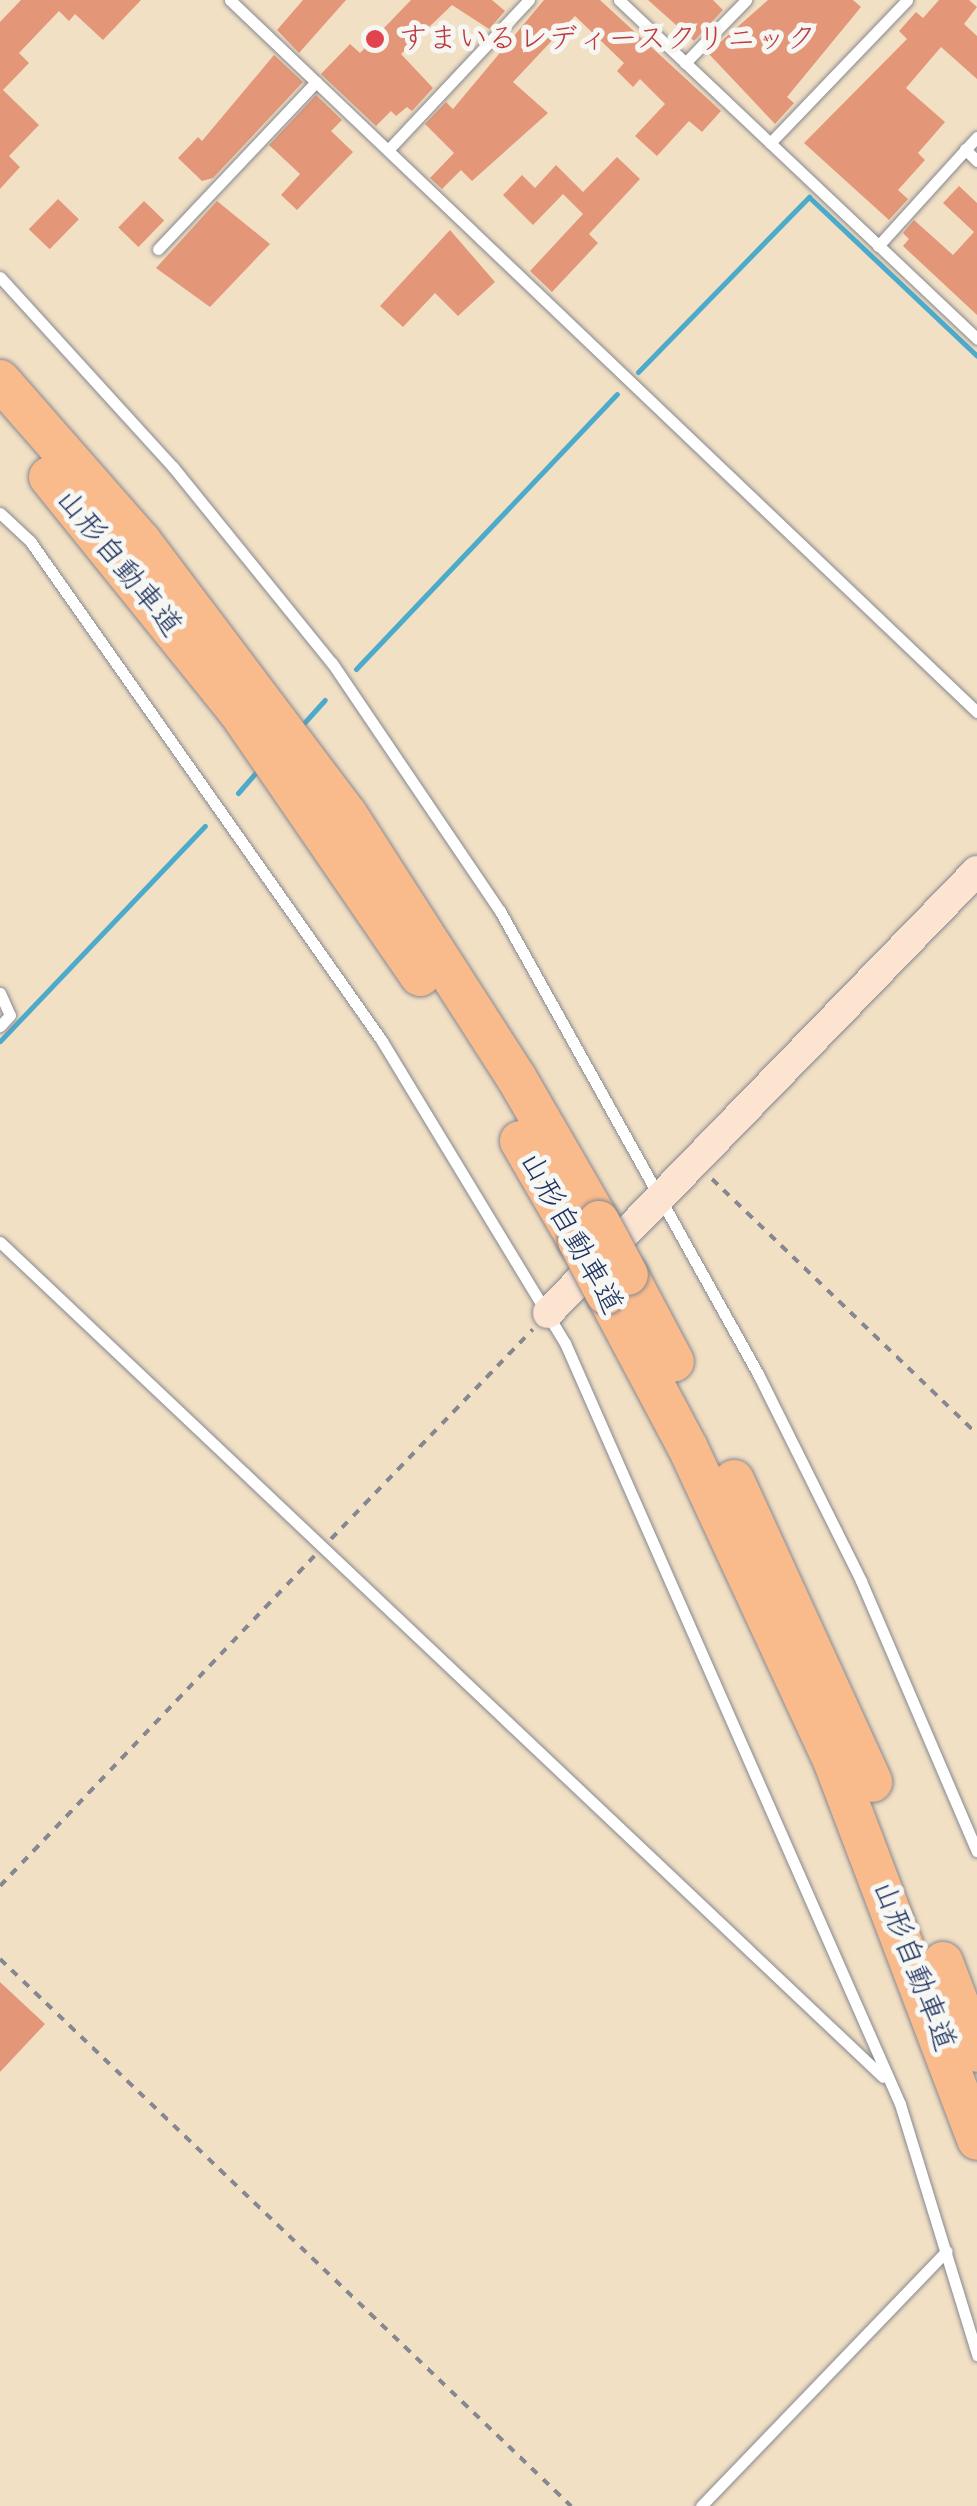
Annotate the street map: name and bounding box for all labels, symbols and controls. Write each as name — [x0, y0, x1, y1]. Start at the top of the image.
place label: すまいるレディースクリニック — [398, 21, 818, 57]
marker: すまいるレディースクリニック — [362, 26, 388, 52]
street label: 山形自動車道 — [48, 482, 190, 644]
street label: 山形自動車道 — [512, 1146, 630, 1320]
street label: 山形自動車道 — [865, 1876, 963, 2056]

